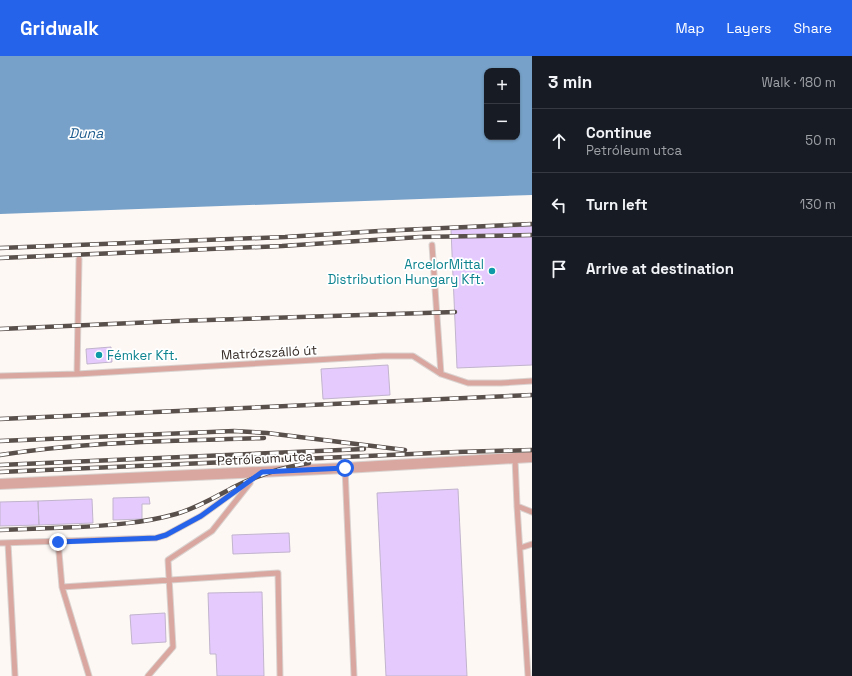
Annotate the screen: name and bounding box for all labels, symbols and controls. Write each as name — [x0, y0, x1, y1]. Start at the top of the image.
text: Gridwalk — [20, 16, 99, 41]
text: Map — [675, 19, 705, 37]
text: Layers — [727, 19, 771, 37]
text: Share — [793, 19, 832, 37]
map controls — [484, 68, 520, 140]
button: + — [484, 68, 520, 104]
text: 3 min — [548, 71, 592, 93]
text: Walk · 180 m — [762, 74, 836, 91]
button: − — [484, 104, 520, 140]
text: Continue — [586, 123, 652, 142]
water label: Duna — [69, 124, 104, 142]
icon: ahead — [548, 130, 570, 152]
text: 50 m — [805, 132, 836, 149]
text: Petróleum utca — [586, 142, 682, 159]
icon: left — [548, 194, 570, 216]
text: Turn left — [586, 195, 648, 214]
text: 130 m — [800, 196, 836, 213]
place label: ArcelorMittal Distribution Hungary Kft. — [328, 256, 484, 288]
icon: arrive — [548, 258, 570, 280]
text: Arrive at destination — [586, 259, 734, 278]
marker: ArcelorMittal Distribution Hungary Kft. — [487, 266, 497, 276]
street label: Matrózszálló út — [221, 341, 318, 364]
place label: Fémker Kft. — [107, 347, 178, 364]
marker: Fémker Kft. — [94, 350, 104, 360]
street label: Petróleum utca — [217, 447, 314, 470]
route start — [336, 459, 354, 477]
route end — [49, 533, 67, 551]

